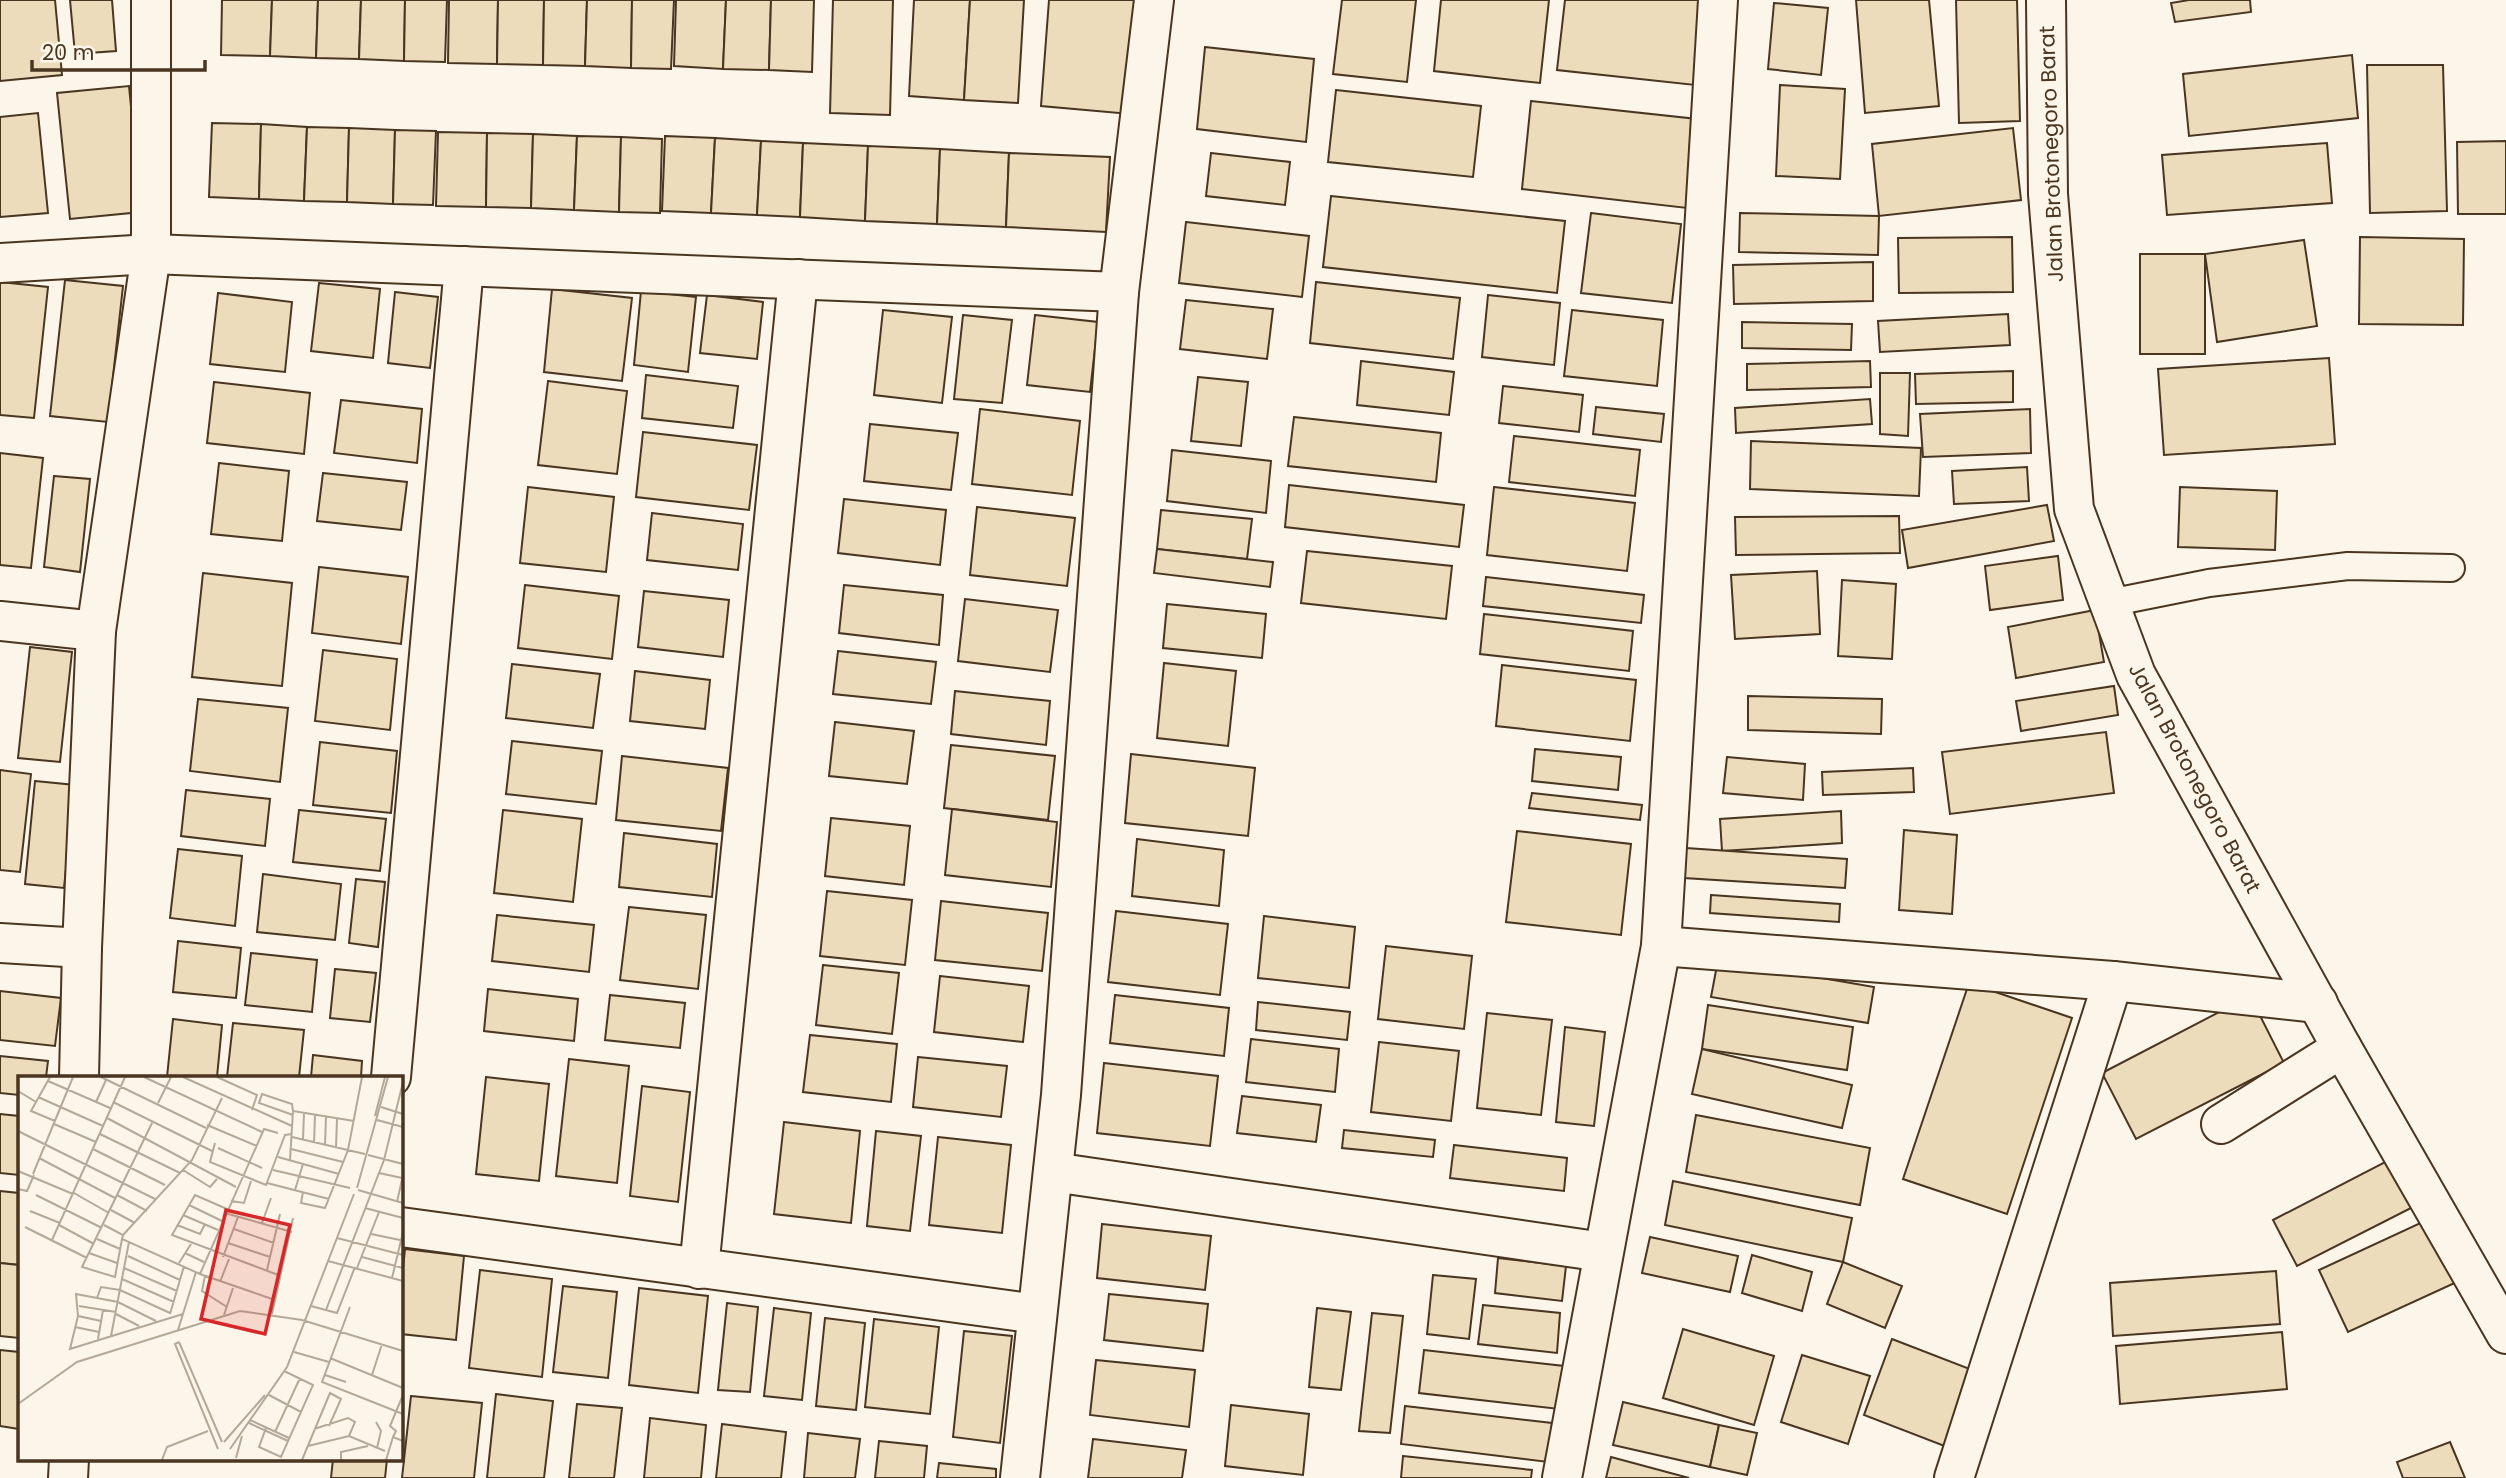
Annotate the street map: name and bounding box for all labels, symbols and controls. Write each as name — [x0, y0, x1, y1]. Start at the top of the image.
street label: Jalan Brotonegoro Barat — [2032, 25, 2070, 283]
scale bar — [32, 28, 205, 72]
text: 20 m — [42, 38, 95, 67]
street label: Jalan Brotonegoro Barat — [2122, 658, 2268, 898]
inset map — [18, 1076, 402, 1460]

